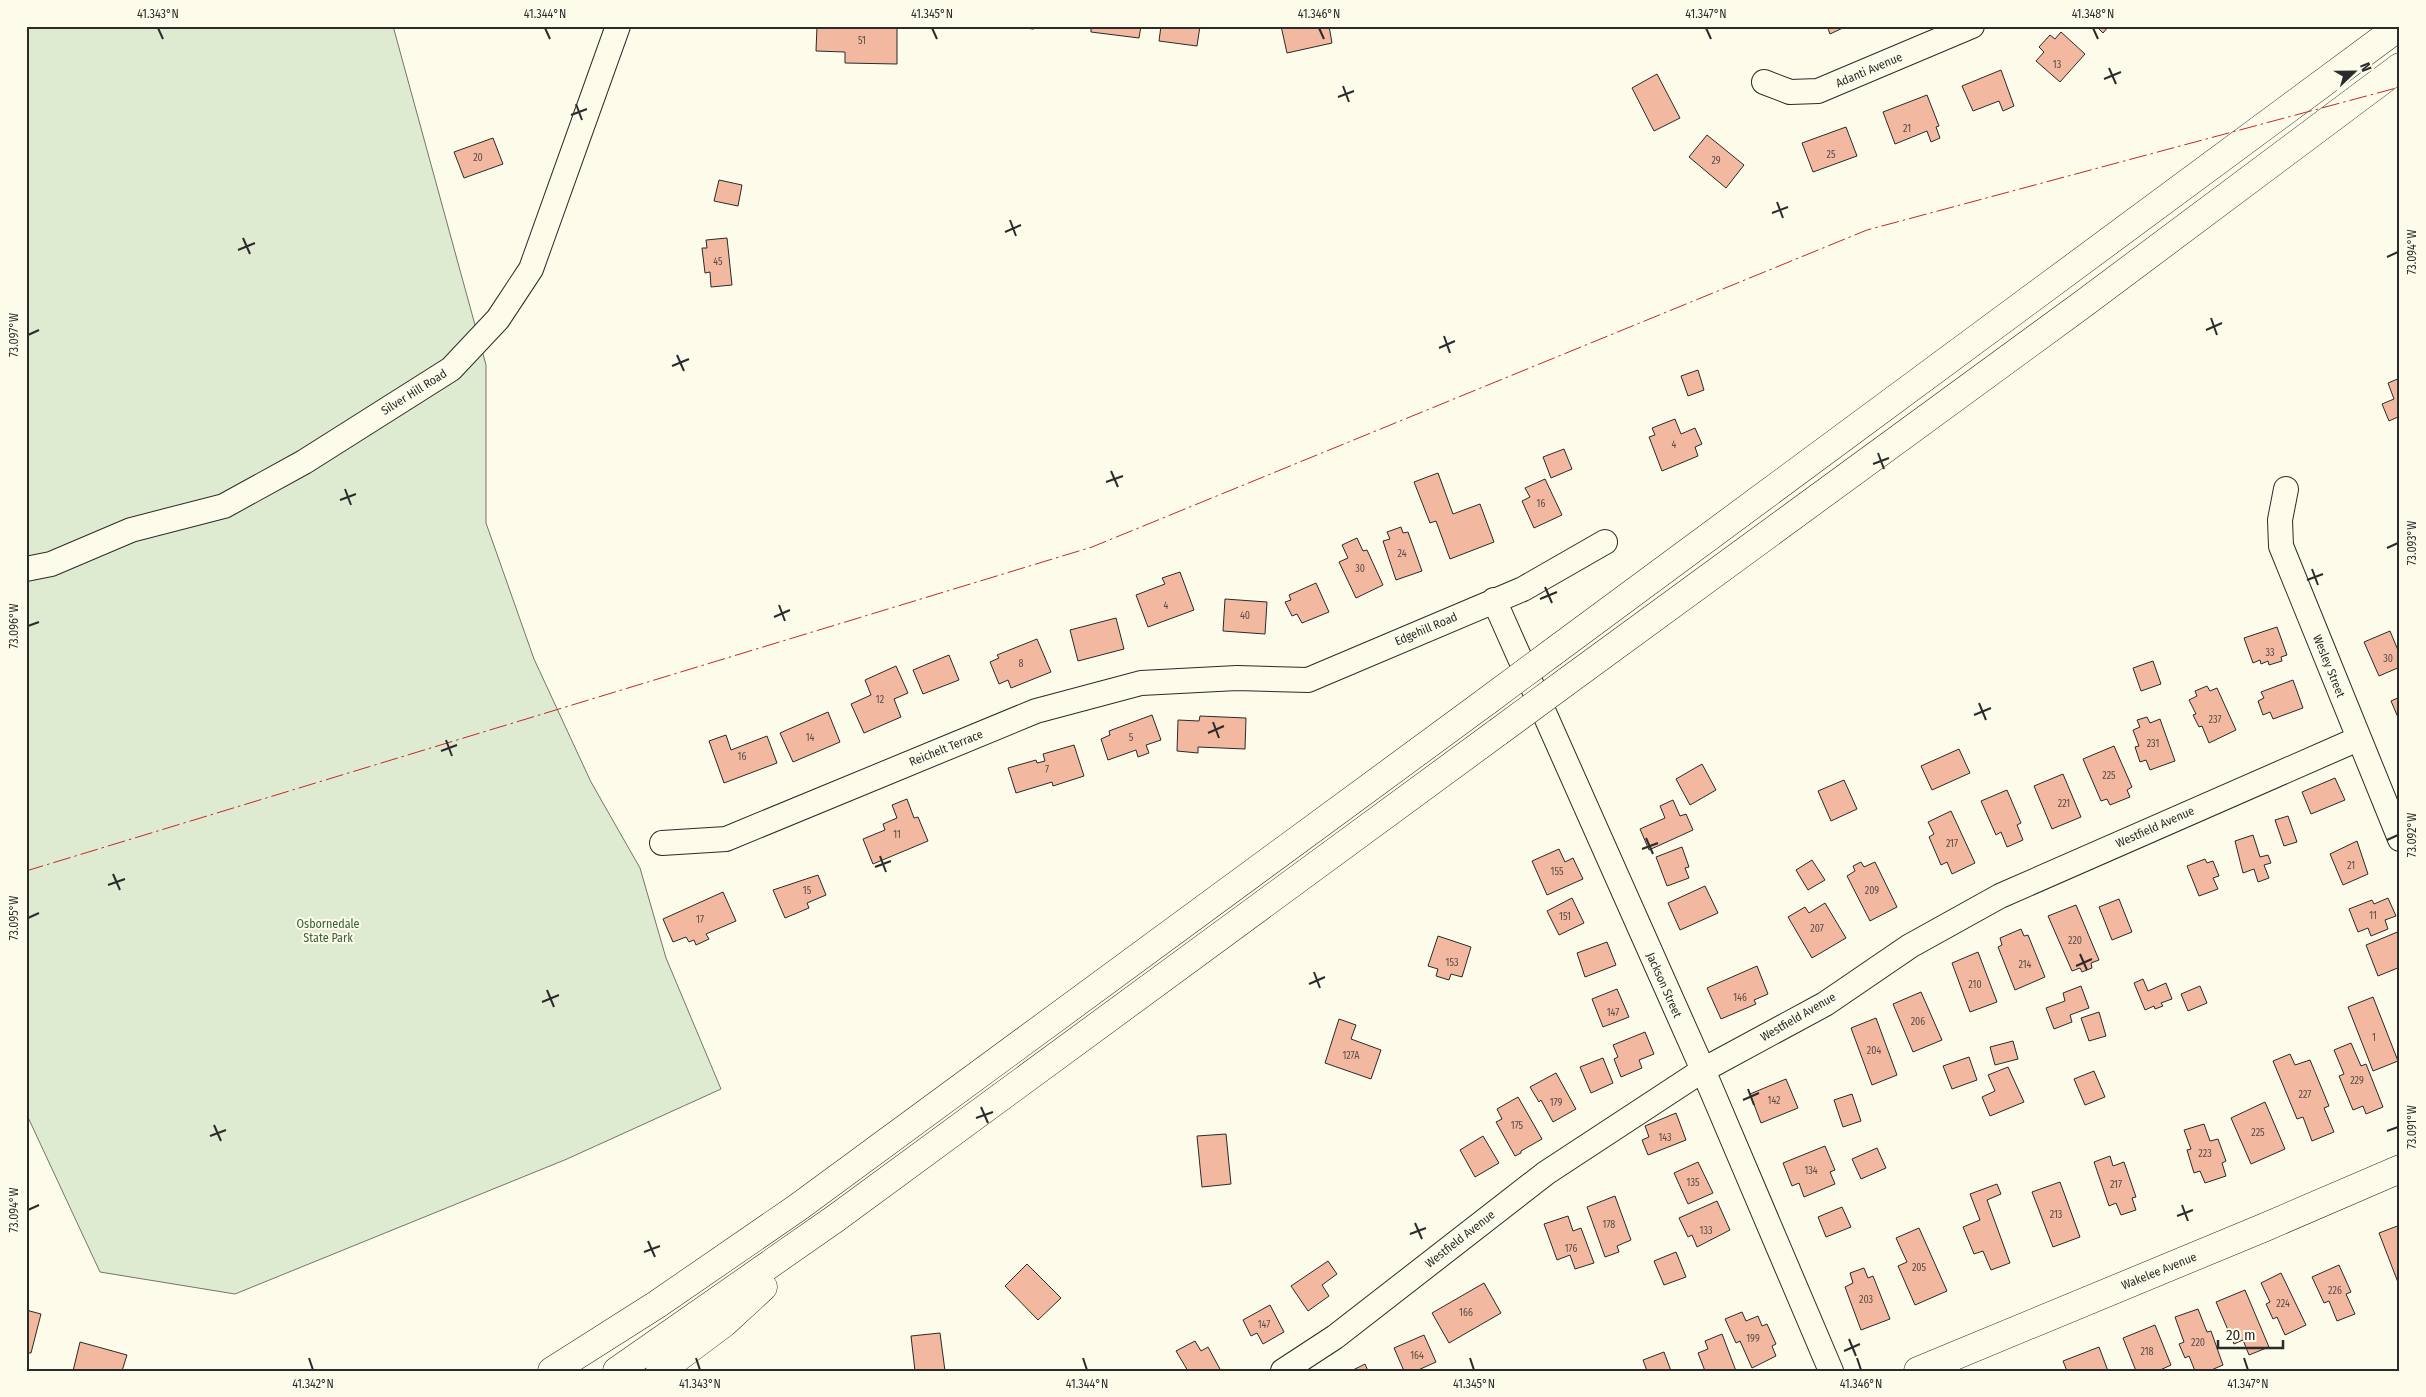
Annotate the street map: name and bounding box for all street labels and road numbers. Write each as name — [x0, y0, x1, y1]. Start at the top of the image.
street label: Adanti Avenue — [1834, 50, 1904, 90]
street label: Silver Hill Road — [379, 366, 449, 418]
street label: Edgehill Road — [1393, 610, 1459, 648]
street label: Wesley Street — [2310, 633, 2348, 700]
street label: Reichelt Terrace — [907, 727, 985, 769]
street label: Westfield Avenue — [2114, 803, 2196, 851]
street label: Jackson Street — [1643, 950, 1685, 1020]
street label: Westfield Avenue — [1758, 990, 1838, 1044]
street label: Westfield Avenue — [1422, 1207, 1498, 1271]
street label: Wakelee Avenue — [2119, 1250, 2199, 1292]

